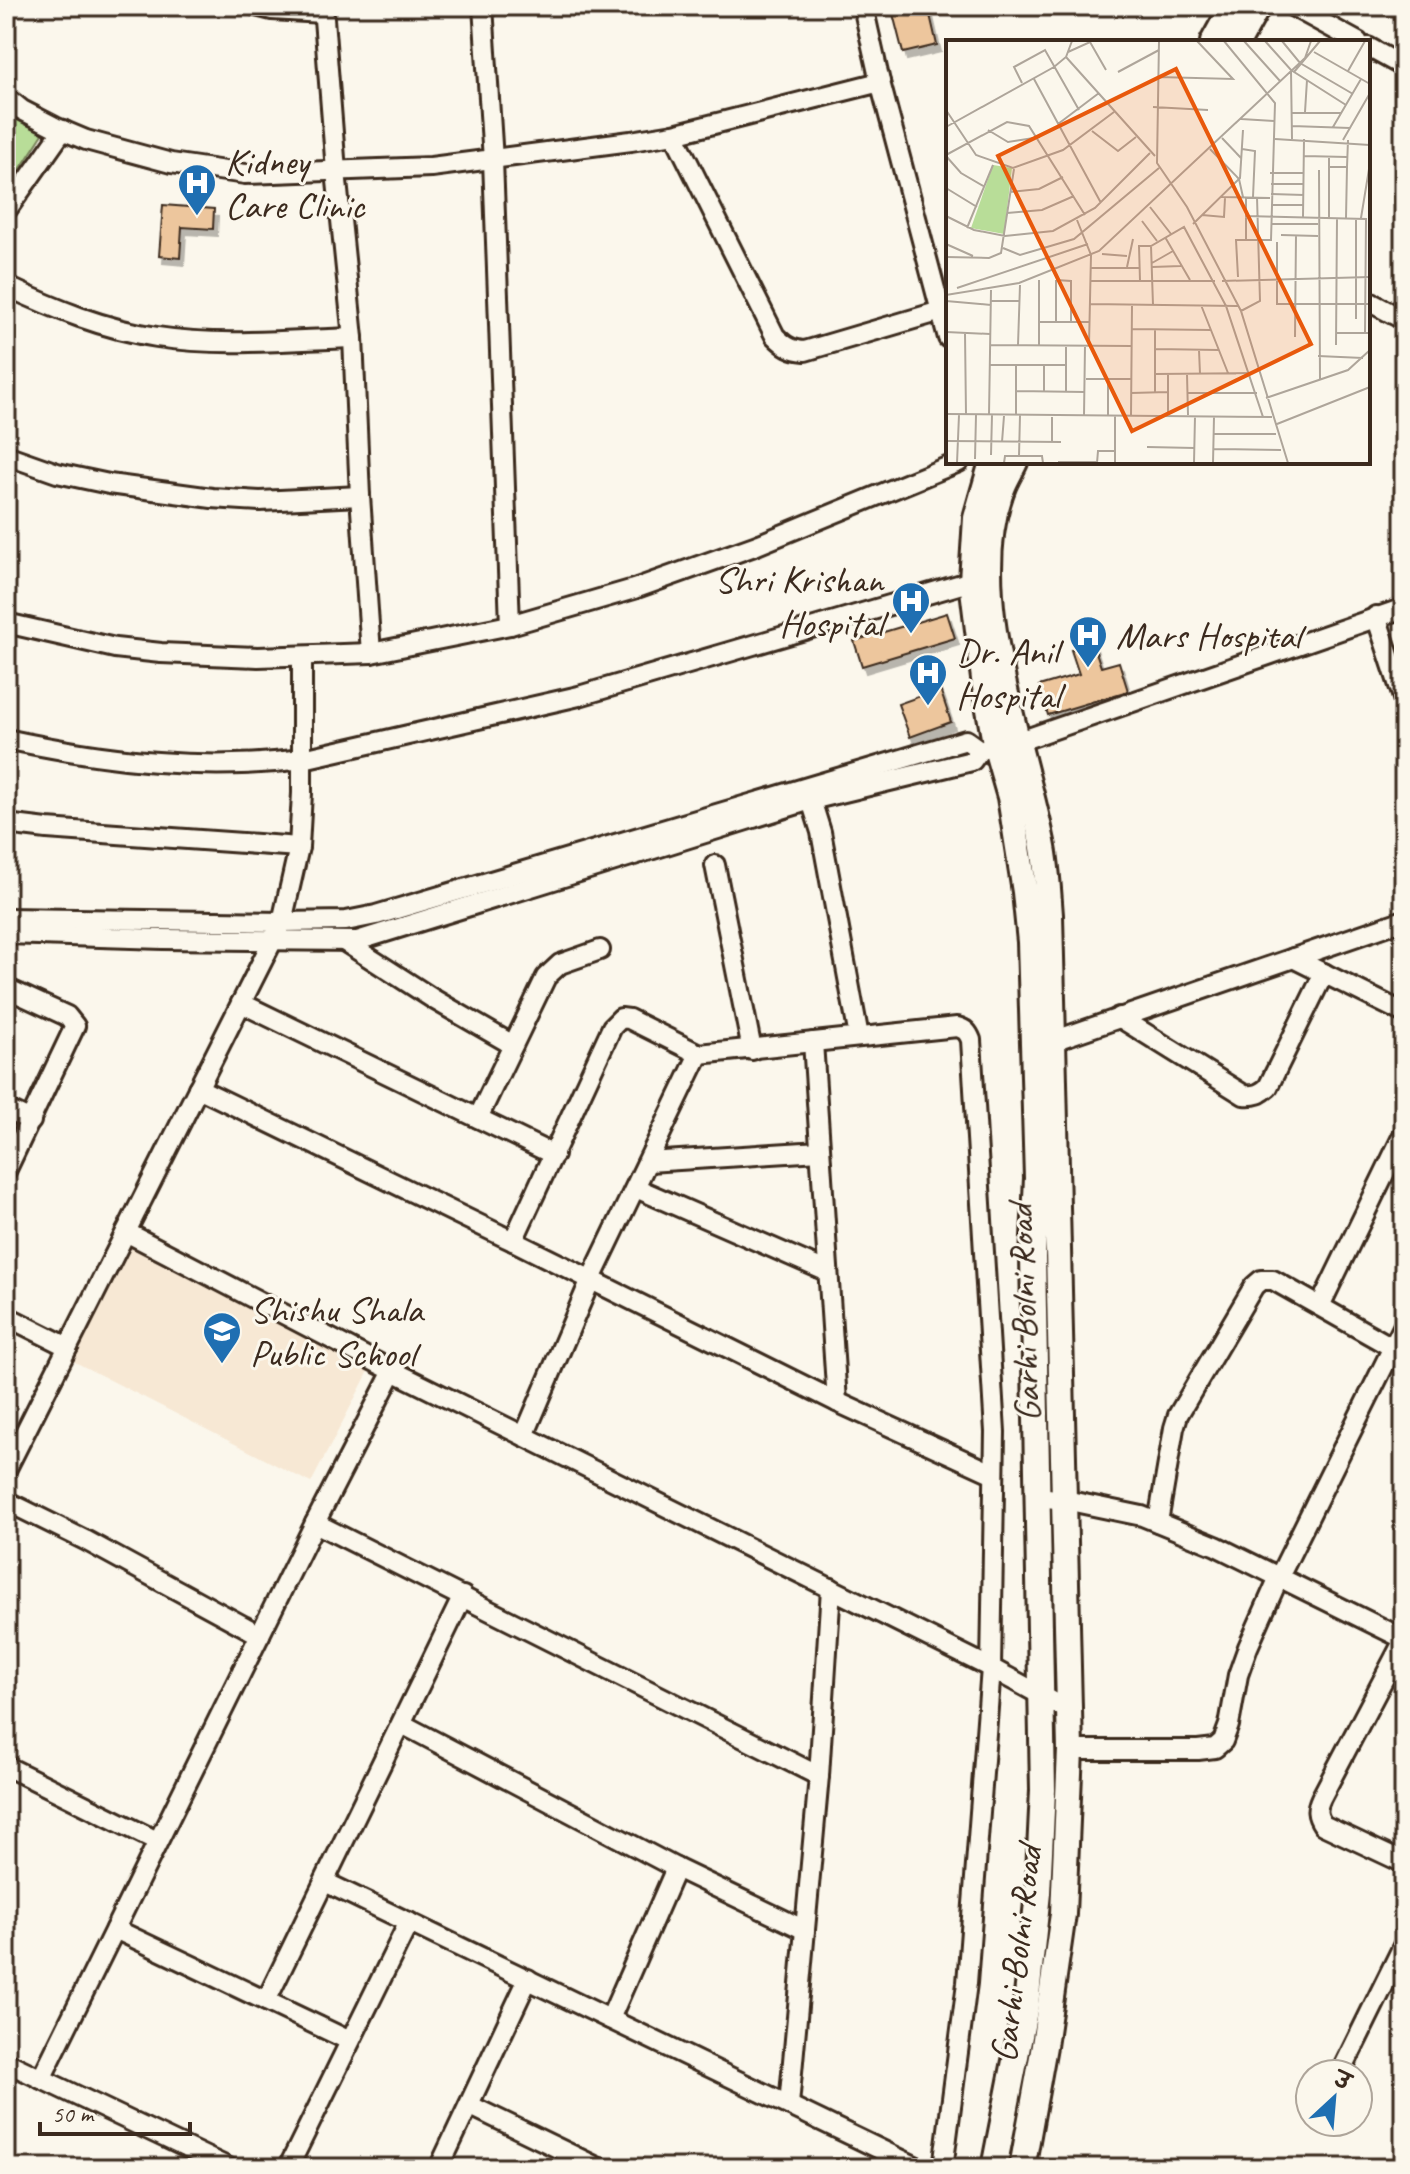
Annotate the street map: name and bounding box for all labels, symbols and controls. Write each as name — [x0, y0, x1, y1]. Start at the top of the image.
inset map — [946, 40, 1370, 464]
place label: Kidney Care Clinic — [225, 138, 367, 229]
hospital icon: Kidney Care Clinic — [176, 162, 218, 217]
place label: Shri Krishan Hospital — [714, 556, 890, 647]
hospital icon: Shri Krishan Hospital — [890, 580, 932, 635]
place label: Mars Hospital — [1116, 612, 1307, 659]
hospital icon: Mars Hospital — [1067, 614, 1109, 669]
place label: Dr. Anil Hospital — [956, 628, 1066, 719]
hospital icon: Dr. Anil Hospital — [907, 652, 949, 707]
street label: Garhi Bolni Road — [996, 1197, 1050, 1423]
place label: Shishu Shala Public School — [250, 1286, 425, 1377]
school or university icon: Shishu Shala Public School — [201, 1310, 243, 1365]
street label: Garhi Bolni Road — [979, 1837, 1053, 2065]
north arrow — [1294, 2058, 1374, 2138]
text: उ — [1328, 2064, 1357, 2098]
scale bar — [40, 2086, 190, 2136]
text: 50 m — [52, 2099, 95, 2129]

